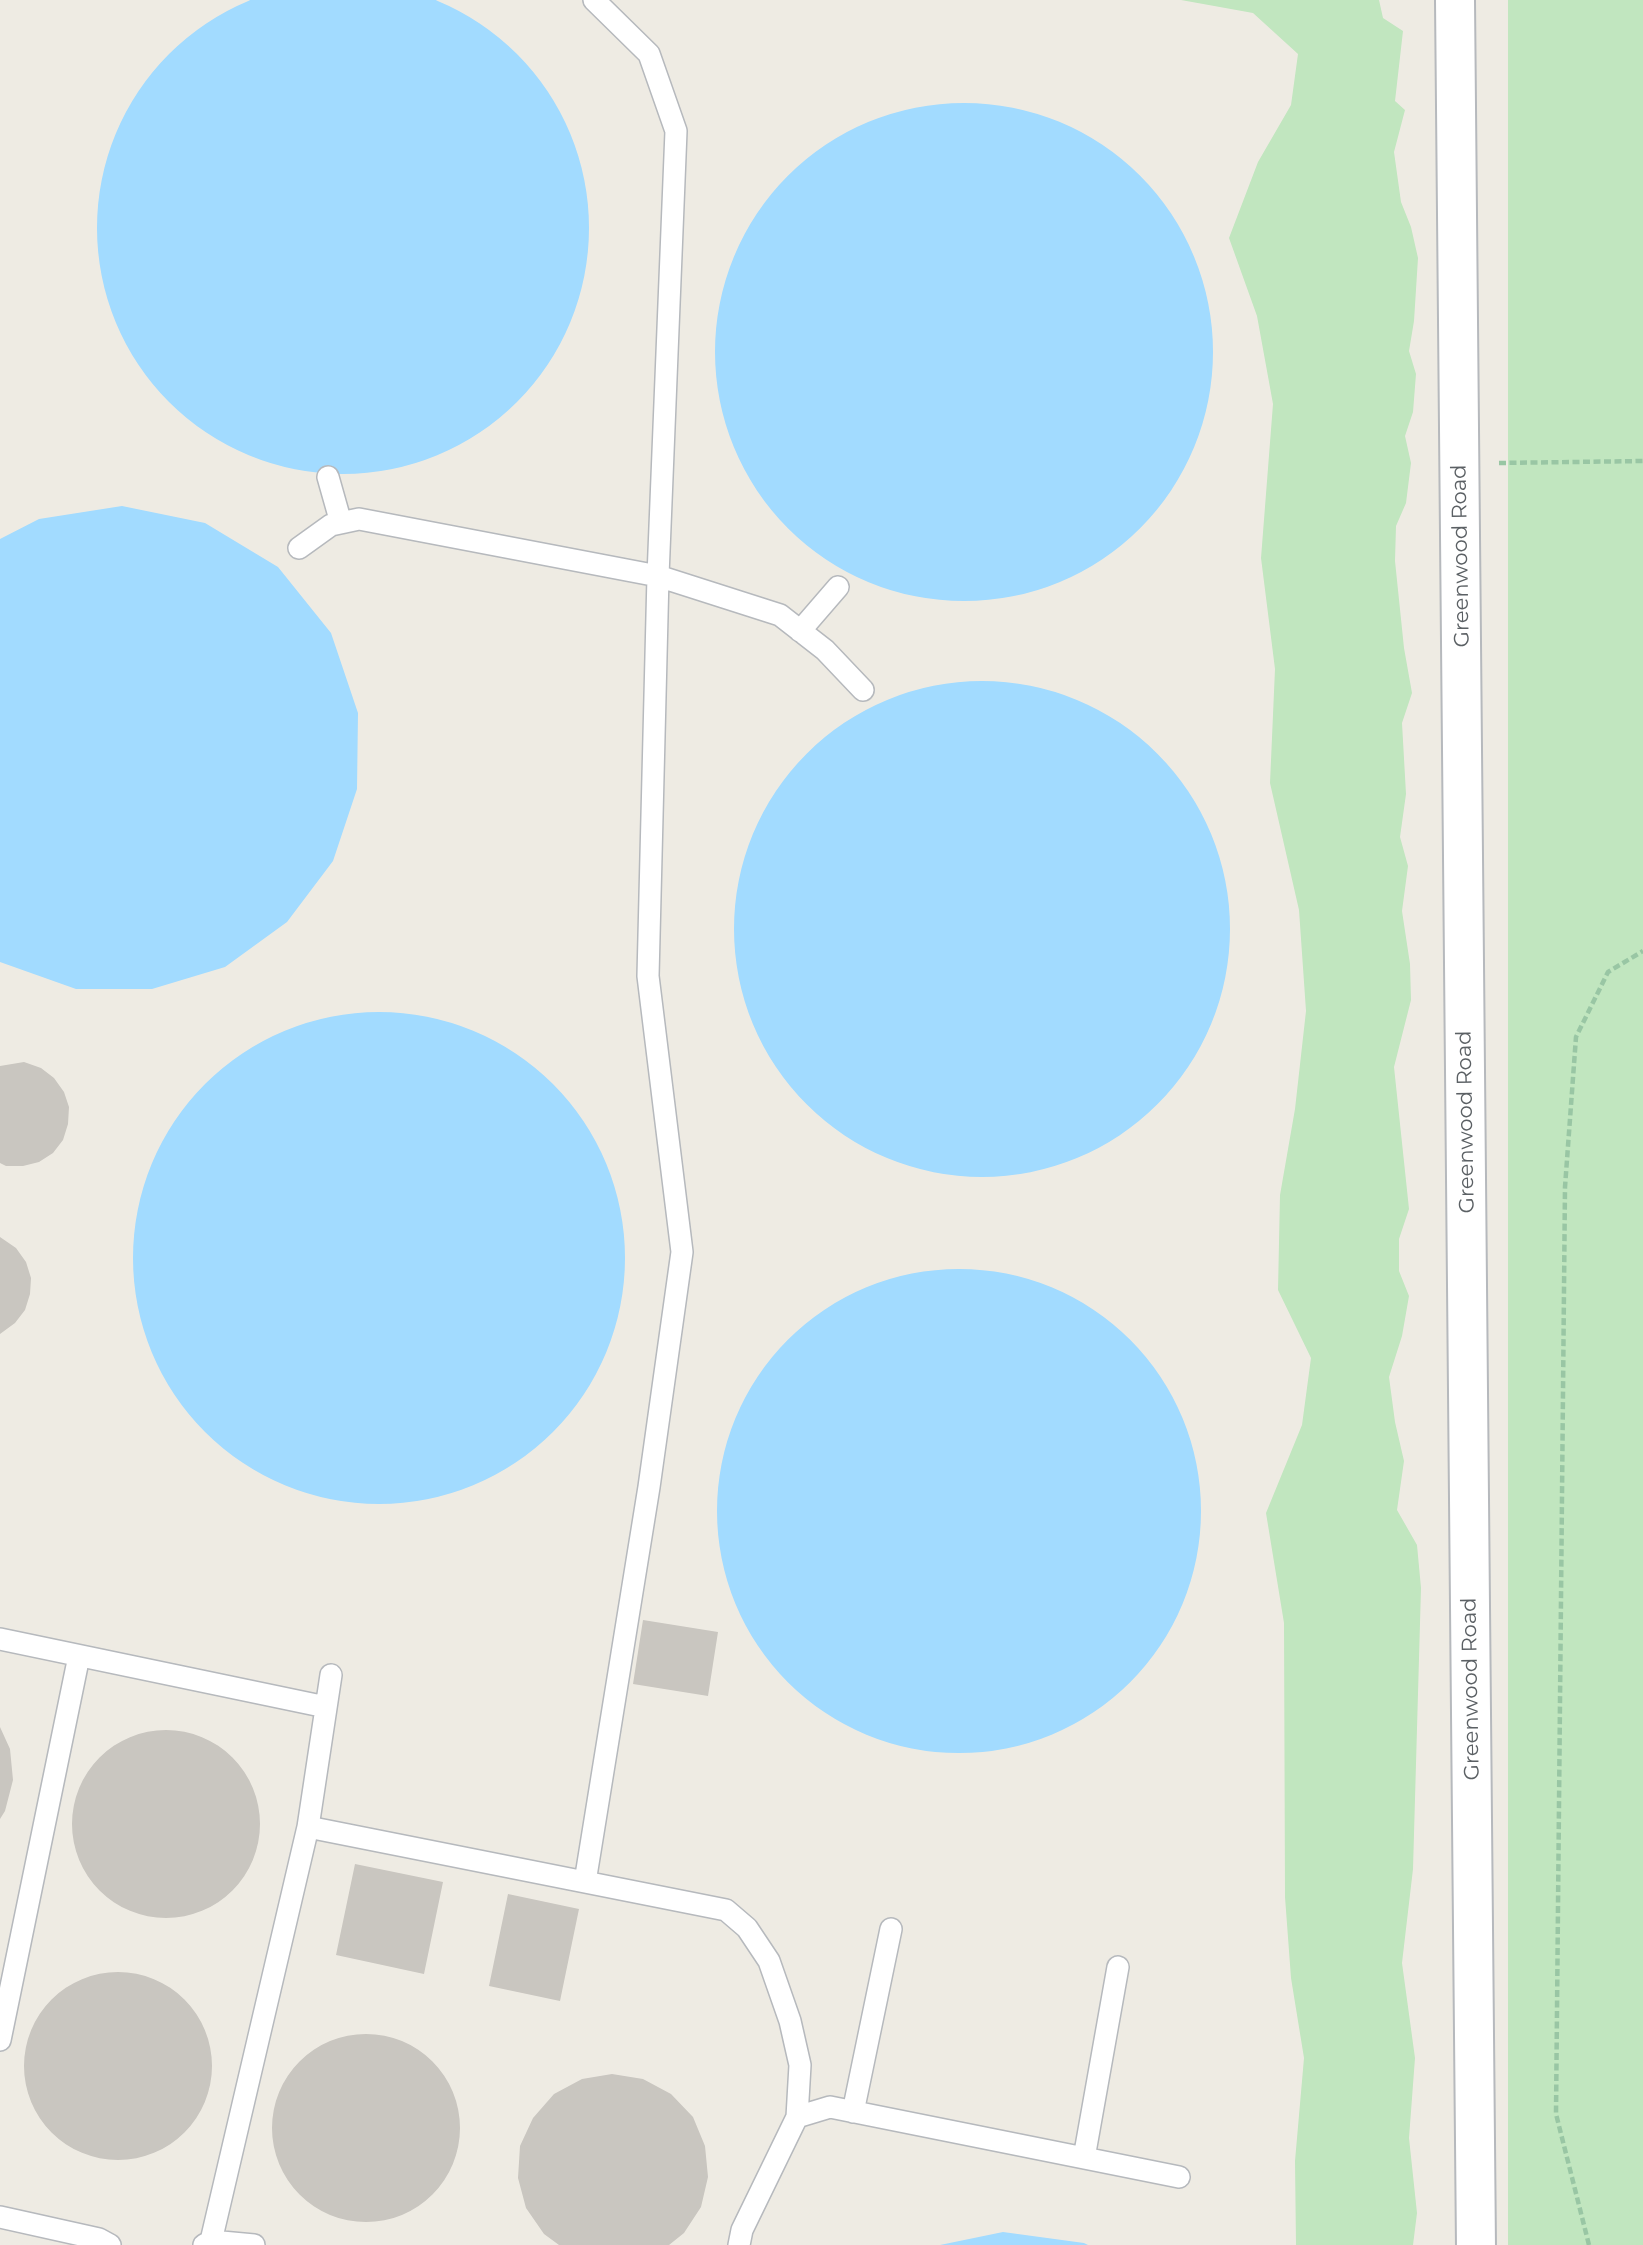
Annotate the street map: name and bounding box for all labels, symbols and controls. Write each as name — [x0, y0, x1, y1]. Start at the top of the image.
street label: Greenwood Road — [1447, 464, 1475, 648]
street label: Greenwood Road — [1452, 1030, 1480, 1214]
street label: Greenwood Road — [1457, 1597, 1485, 1781]

